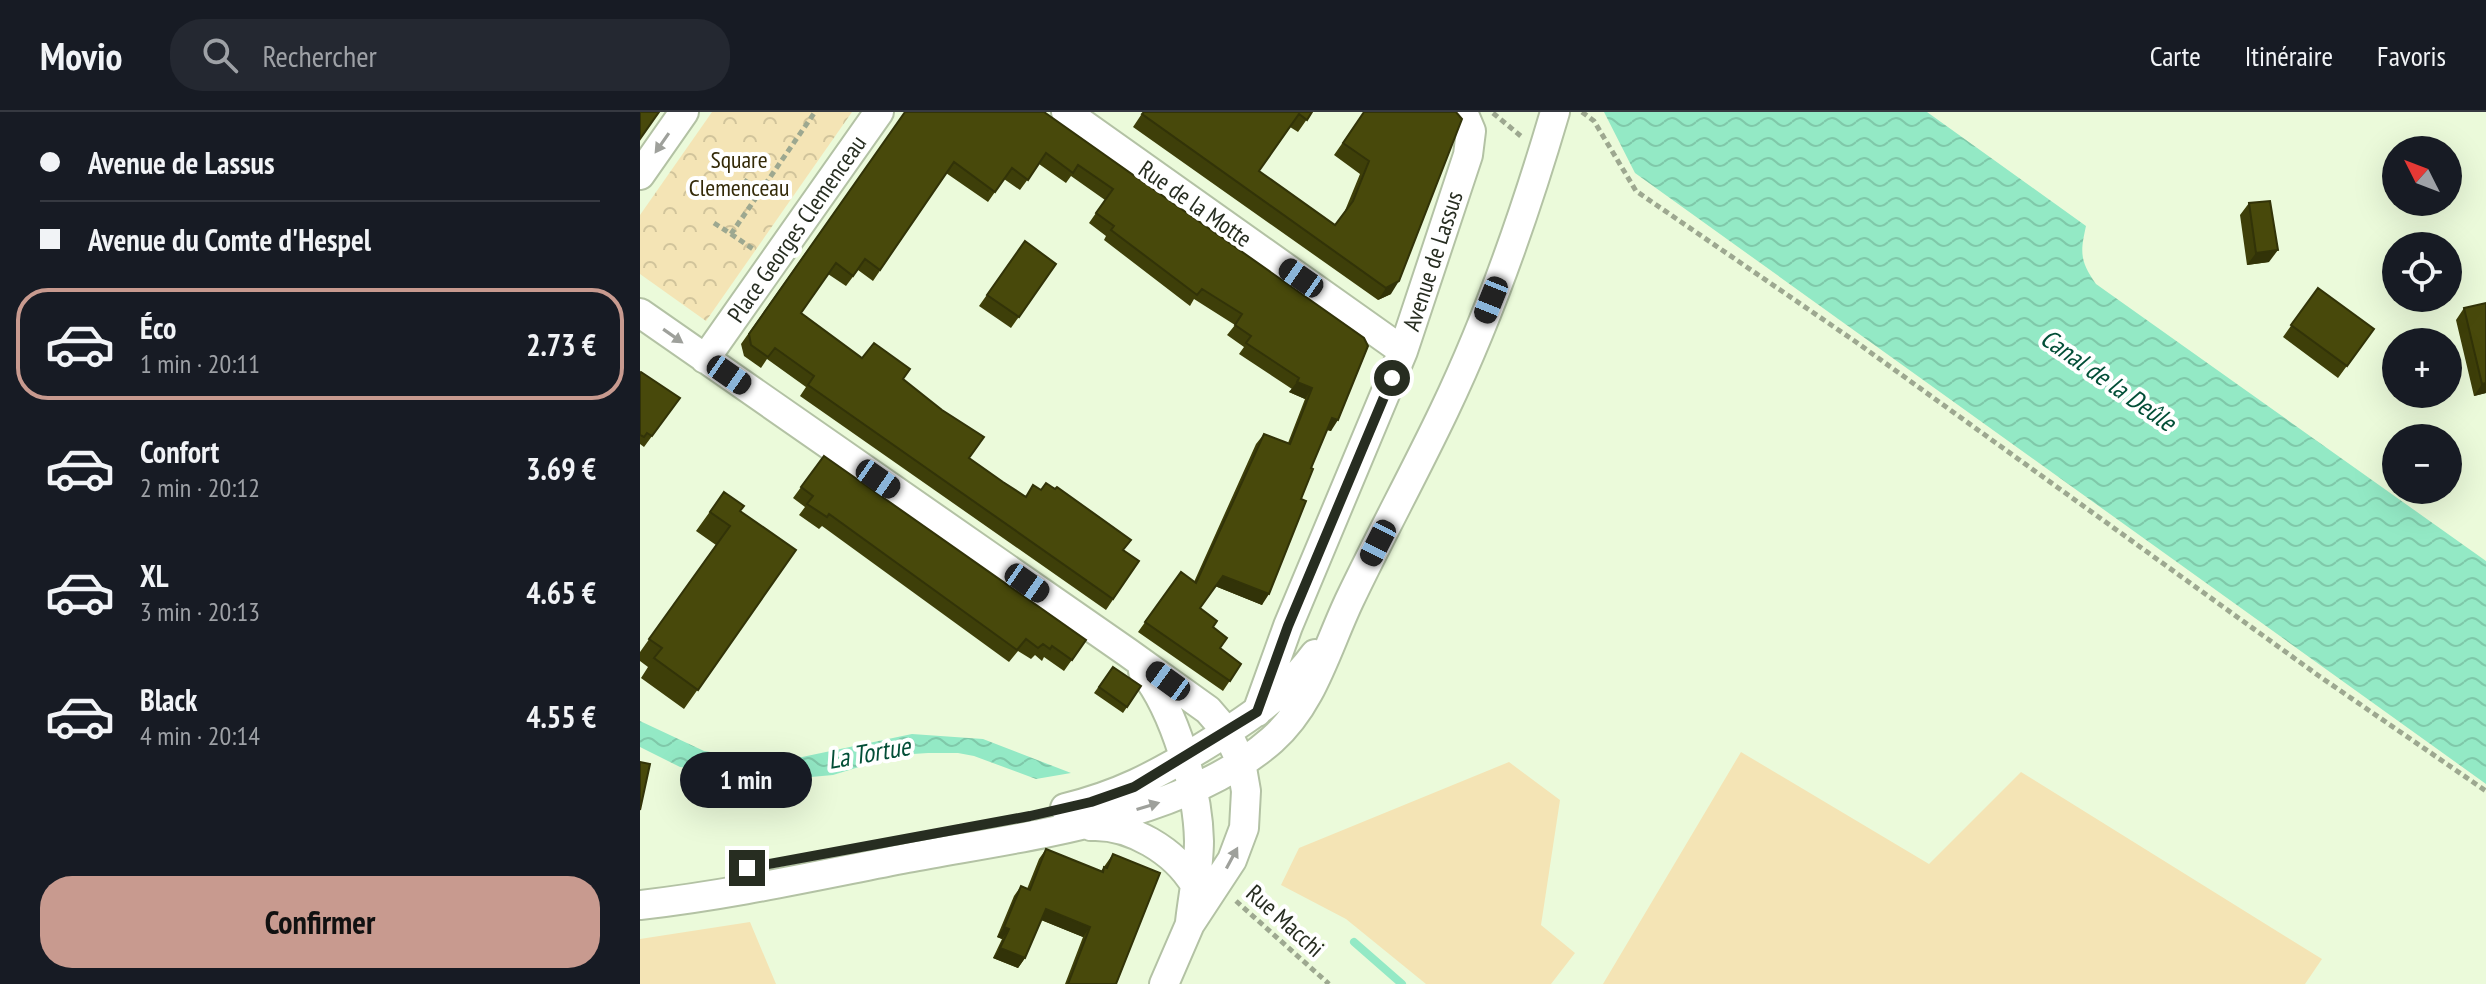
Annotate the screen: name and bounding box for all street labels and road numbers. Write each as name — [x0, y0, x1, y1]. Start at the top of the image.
street label: Place Georges Clemenceau — [720, 129, 873, 328]
street label: Rue de la Motte — [1133, 153, 1258, 254]
street label: Avenue de Lassus — [1395, 187, 1470, 335]
street label: Rue Macchi — [1240, 878, 1331, 964]

